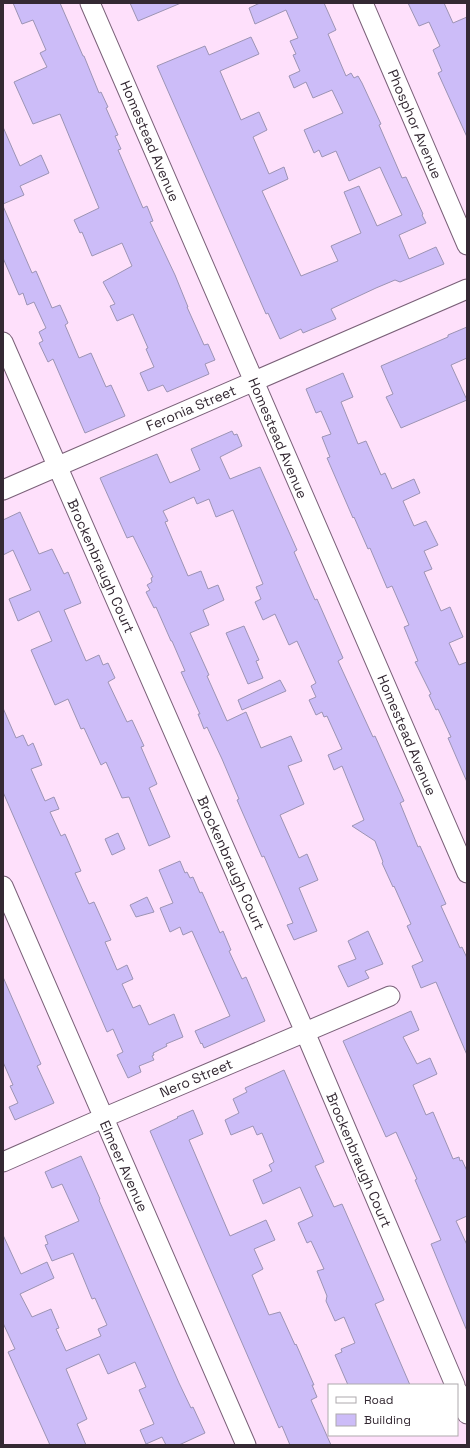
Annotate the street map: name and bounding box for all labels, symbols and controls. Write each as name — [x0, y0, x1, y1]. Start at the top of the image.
street label: Phosphor Avenue — [384, 66, 446, 182]
street label: Homestead Avenue — [116, 78, 184, 204]
street label: Homestead Avenue — [244, 375, 312, 501]
street label: Feronia Street — [143, 381, 239, 435]
street label: Brockenbraugh Court — [63, 496, 139, 636]
street label: Homestead Avenue — [373, 672, 441, 798]
street label: Brockenbraugh Court — [193, 793, 269, 933]
street label: Nero Street — [157, 1055, 235, 1101]
street label: Brockenbraugh Court — [322, 1090, 396, 1230]
street label: Elmeer Avenue — [96, 1118, 152, 1214]
legend — [328, 1384, 458, 1436]
text: Road — [364, 1392, 393, 1408]
text: Building — [364, 1412, 411, 1428]

